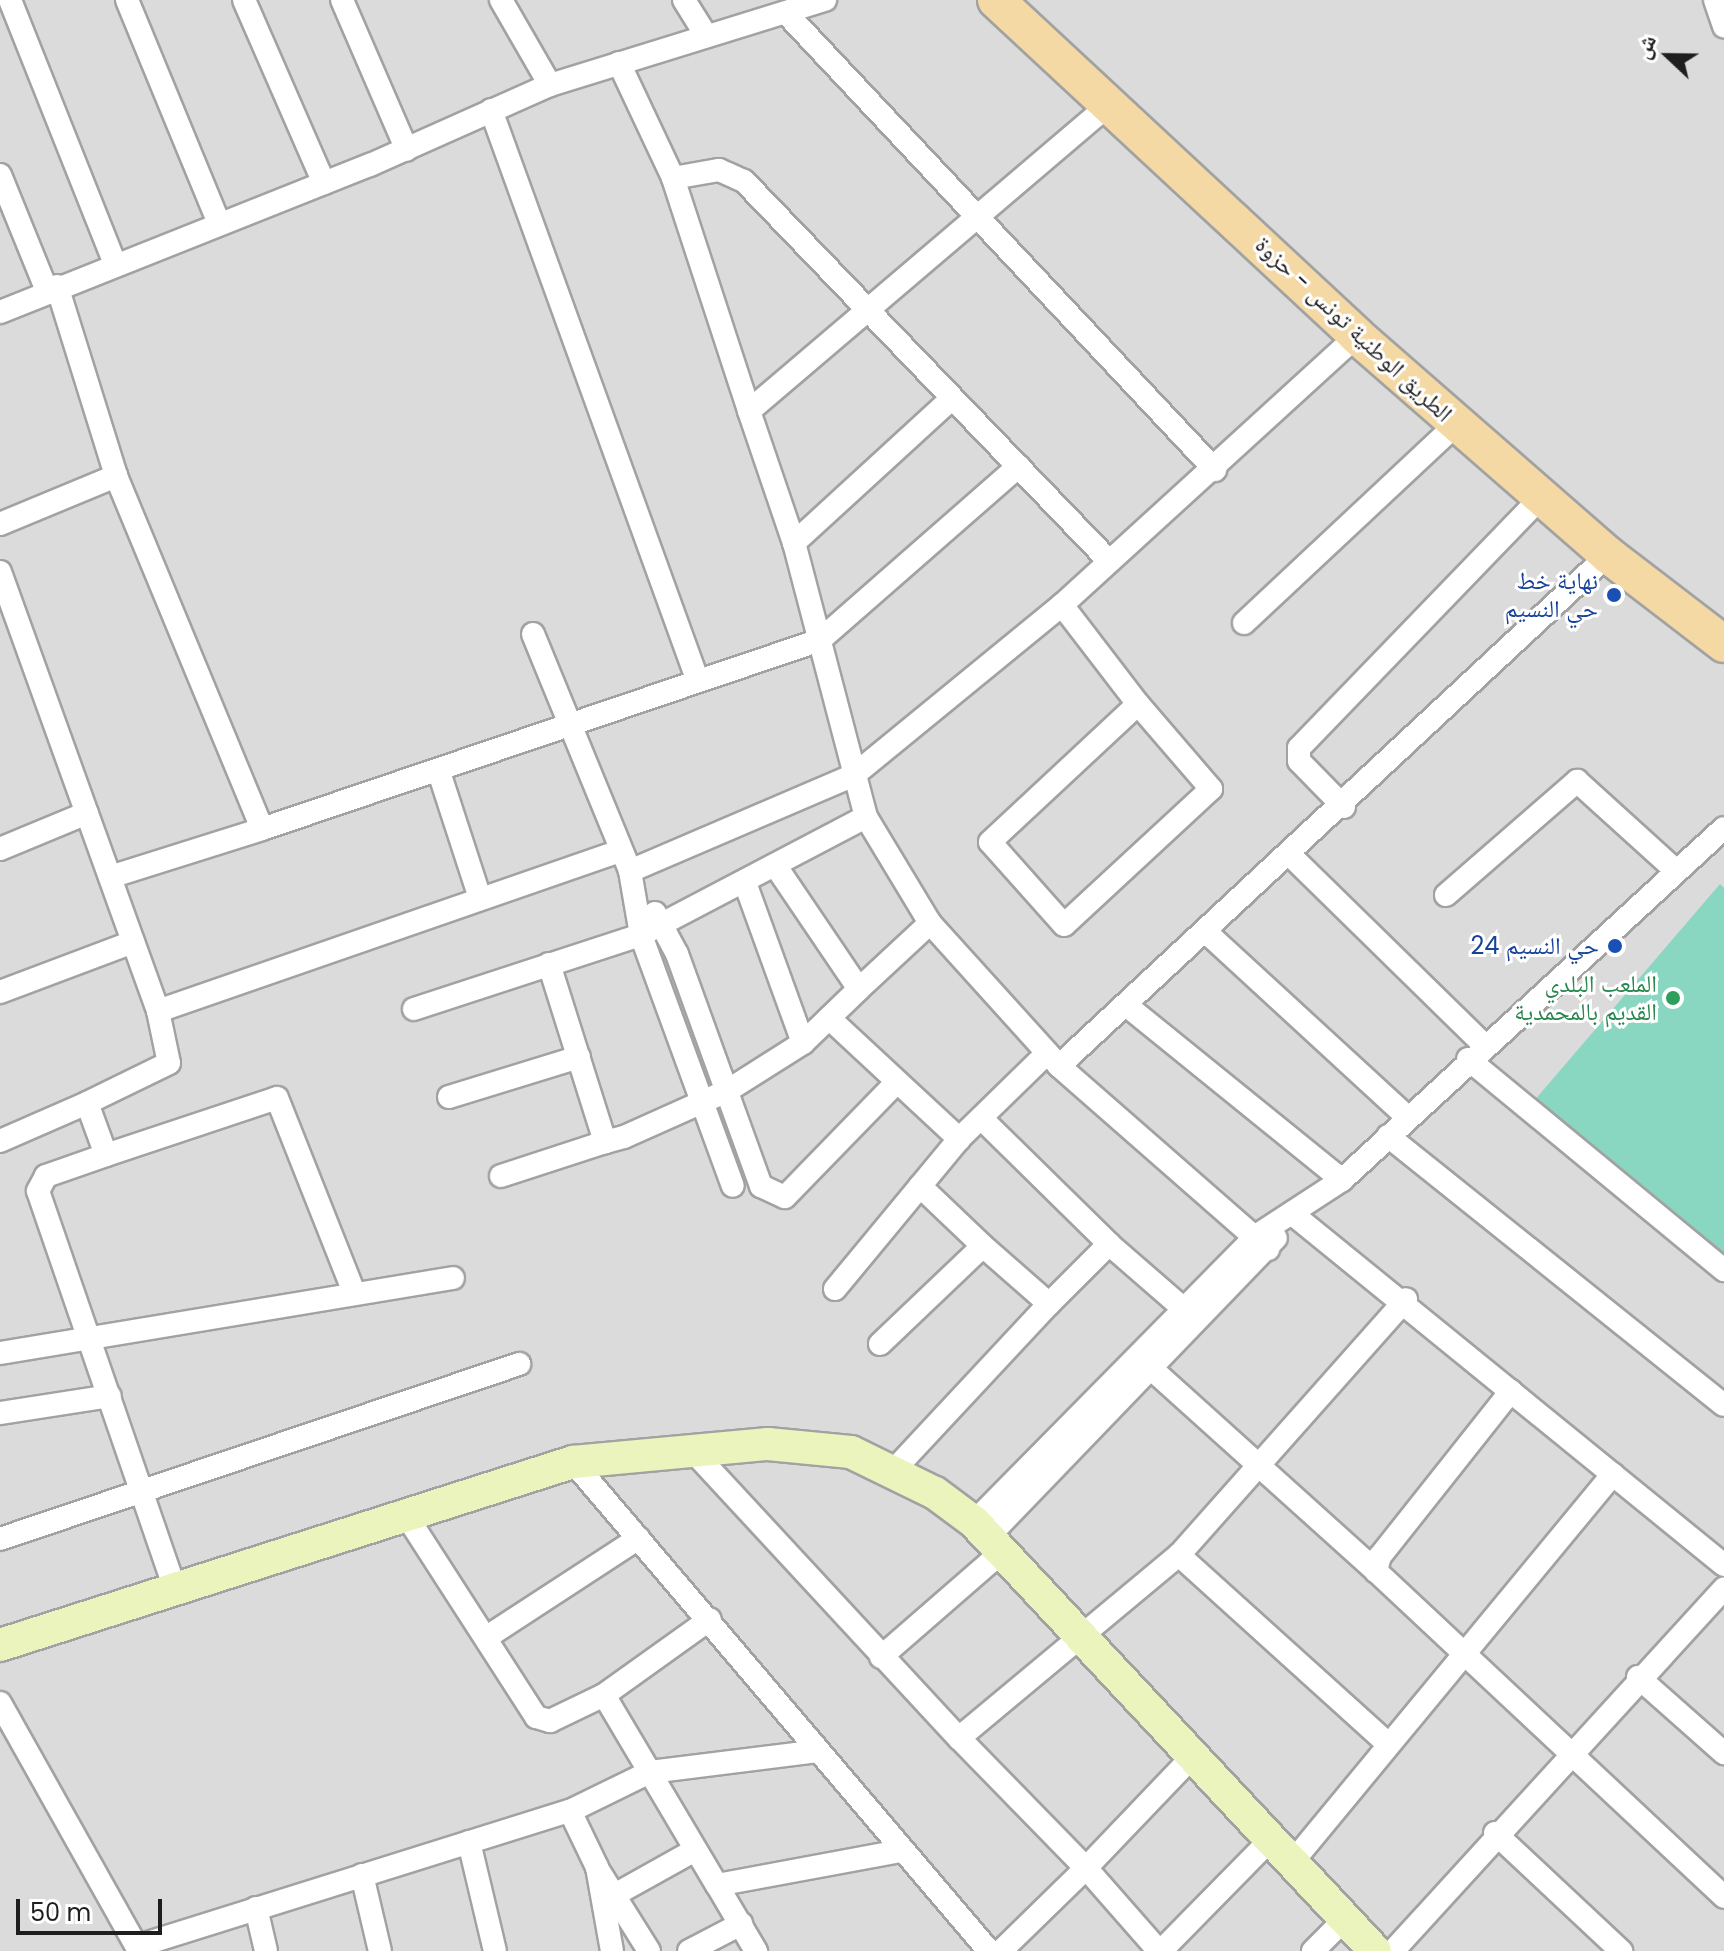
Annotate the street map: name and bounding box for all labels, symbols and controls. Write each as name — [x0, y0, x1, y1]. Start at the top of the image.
north arrow — [1628, 16, 1708, 96]
text: ش — [1627, 30, 1664, 63]
street label: الطريق الوطنية تونس - حزوة — [1250, 230, 1458, 428]
place label: نهاية خط حي النسيم — [1505, 567, 1598, 623]
marker: نهاية خط حي النسيم — [1605, 586, 1623, 604]
place label: حي النسيم 24 — [1471, 932, 1599, 960]
marker: حي النسيم 24 — [1606, 937, 1624, 955]
place label: الملعب البلدي القديم بالمحمدية — [1514, 970, 1657, 1026]
marker: الملعب البلدي القديم بالمحمدية — [1664, 989, 1682, 1007]
scale bar — [20, 1883, 166, 1933]
text: 50 m — [30, 1896, 91, 1929]

